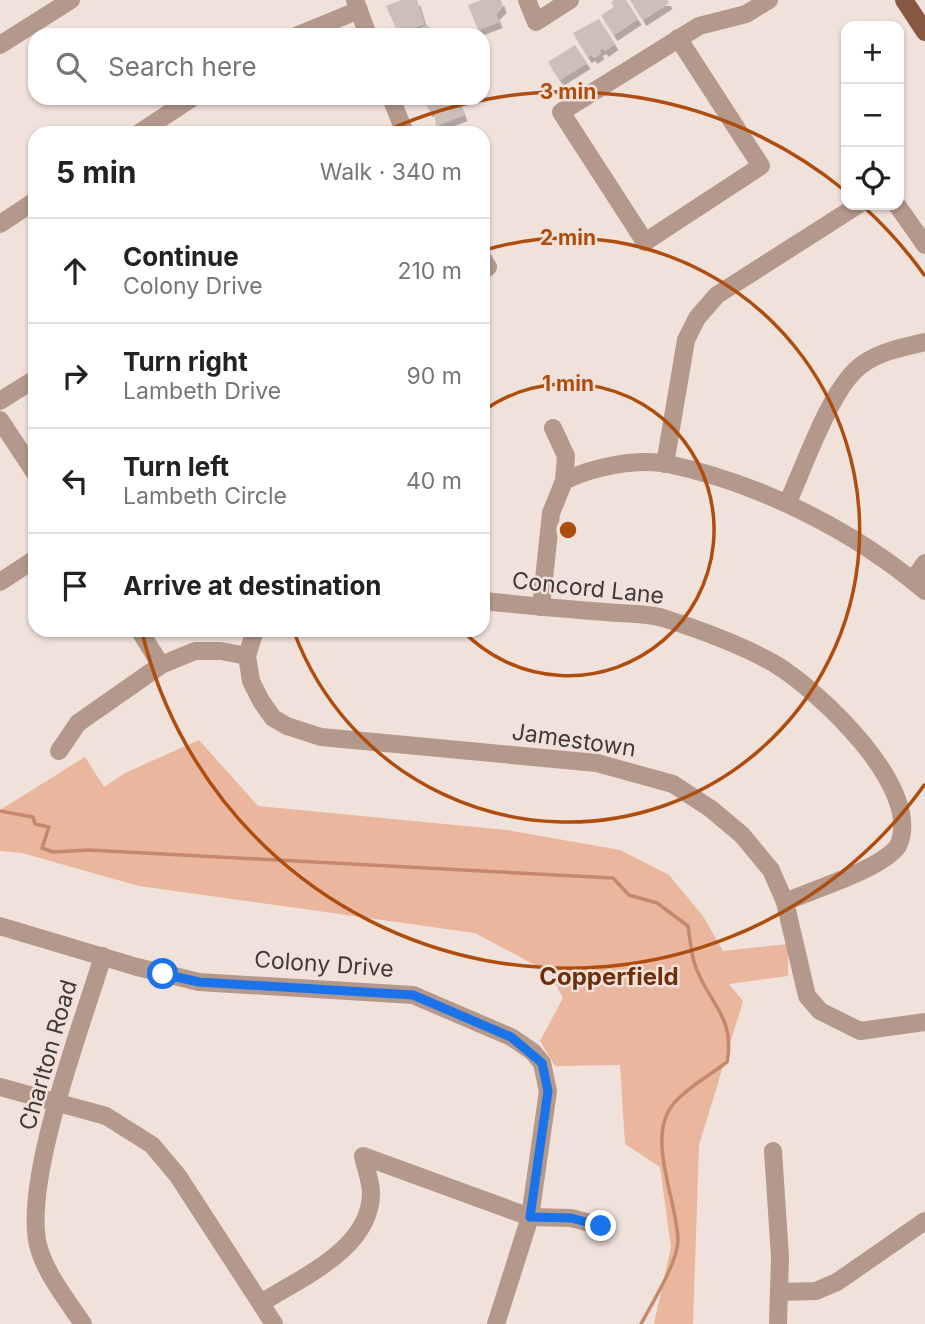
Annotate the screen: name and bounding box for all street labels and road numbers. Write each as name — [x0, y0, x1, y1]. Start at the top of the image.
street label: Concord Lane — [511, 566, 665, 610]
street label: Jamestown — [510, 717, 638, 763]
street label: Colony Drive — [253, 945, 395, 983]
street label: Charlton Road — [13, 977, 83, 1133]

